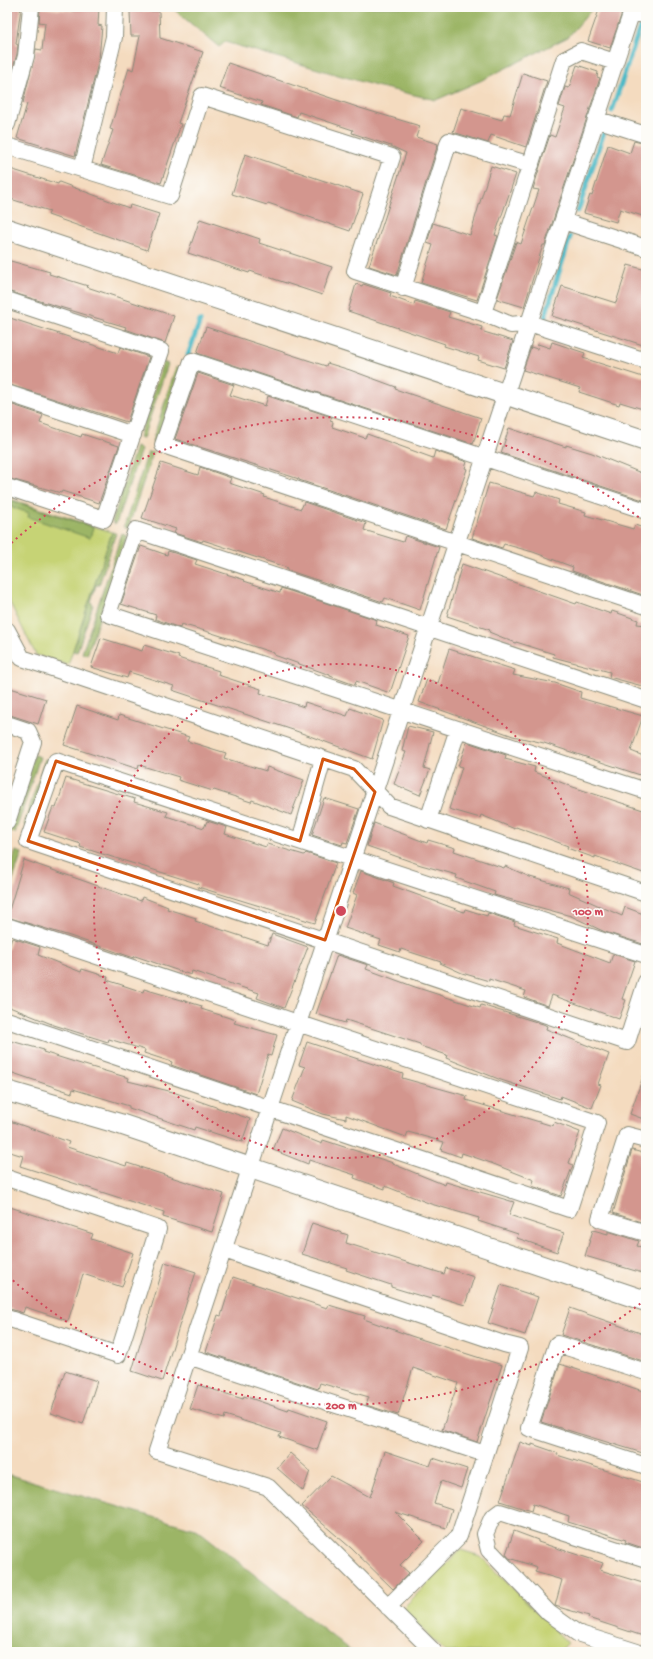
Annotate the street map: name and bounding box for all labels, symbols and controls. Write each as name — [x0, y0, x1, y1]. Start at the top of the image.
centre of rings — [334, 904, 348, 918]
text: 100 m — [572, 906, 603, 920]
text: 200 m — [326, 1400, 357, 1414]

